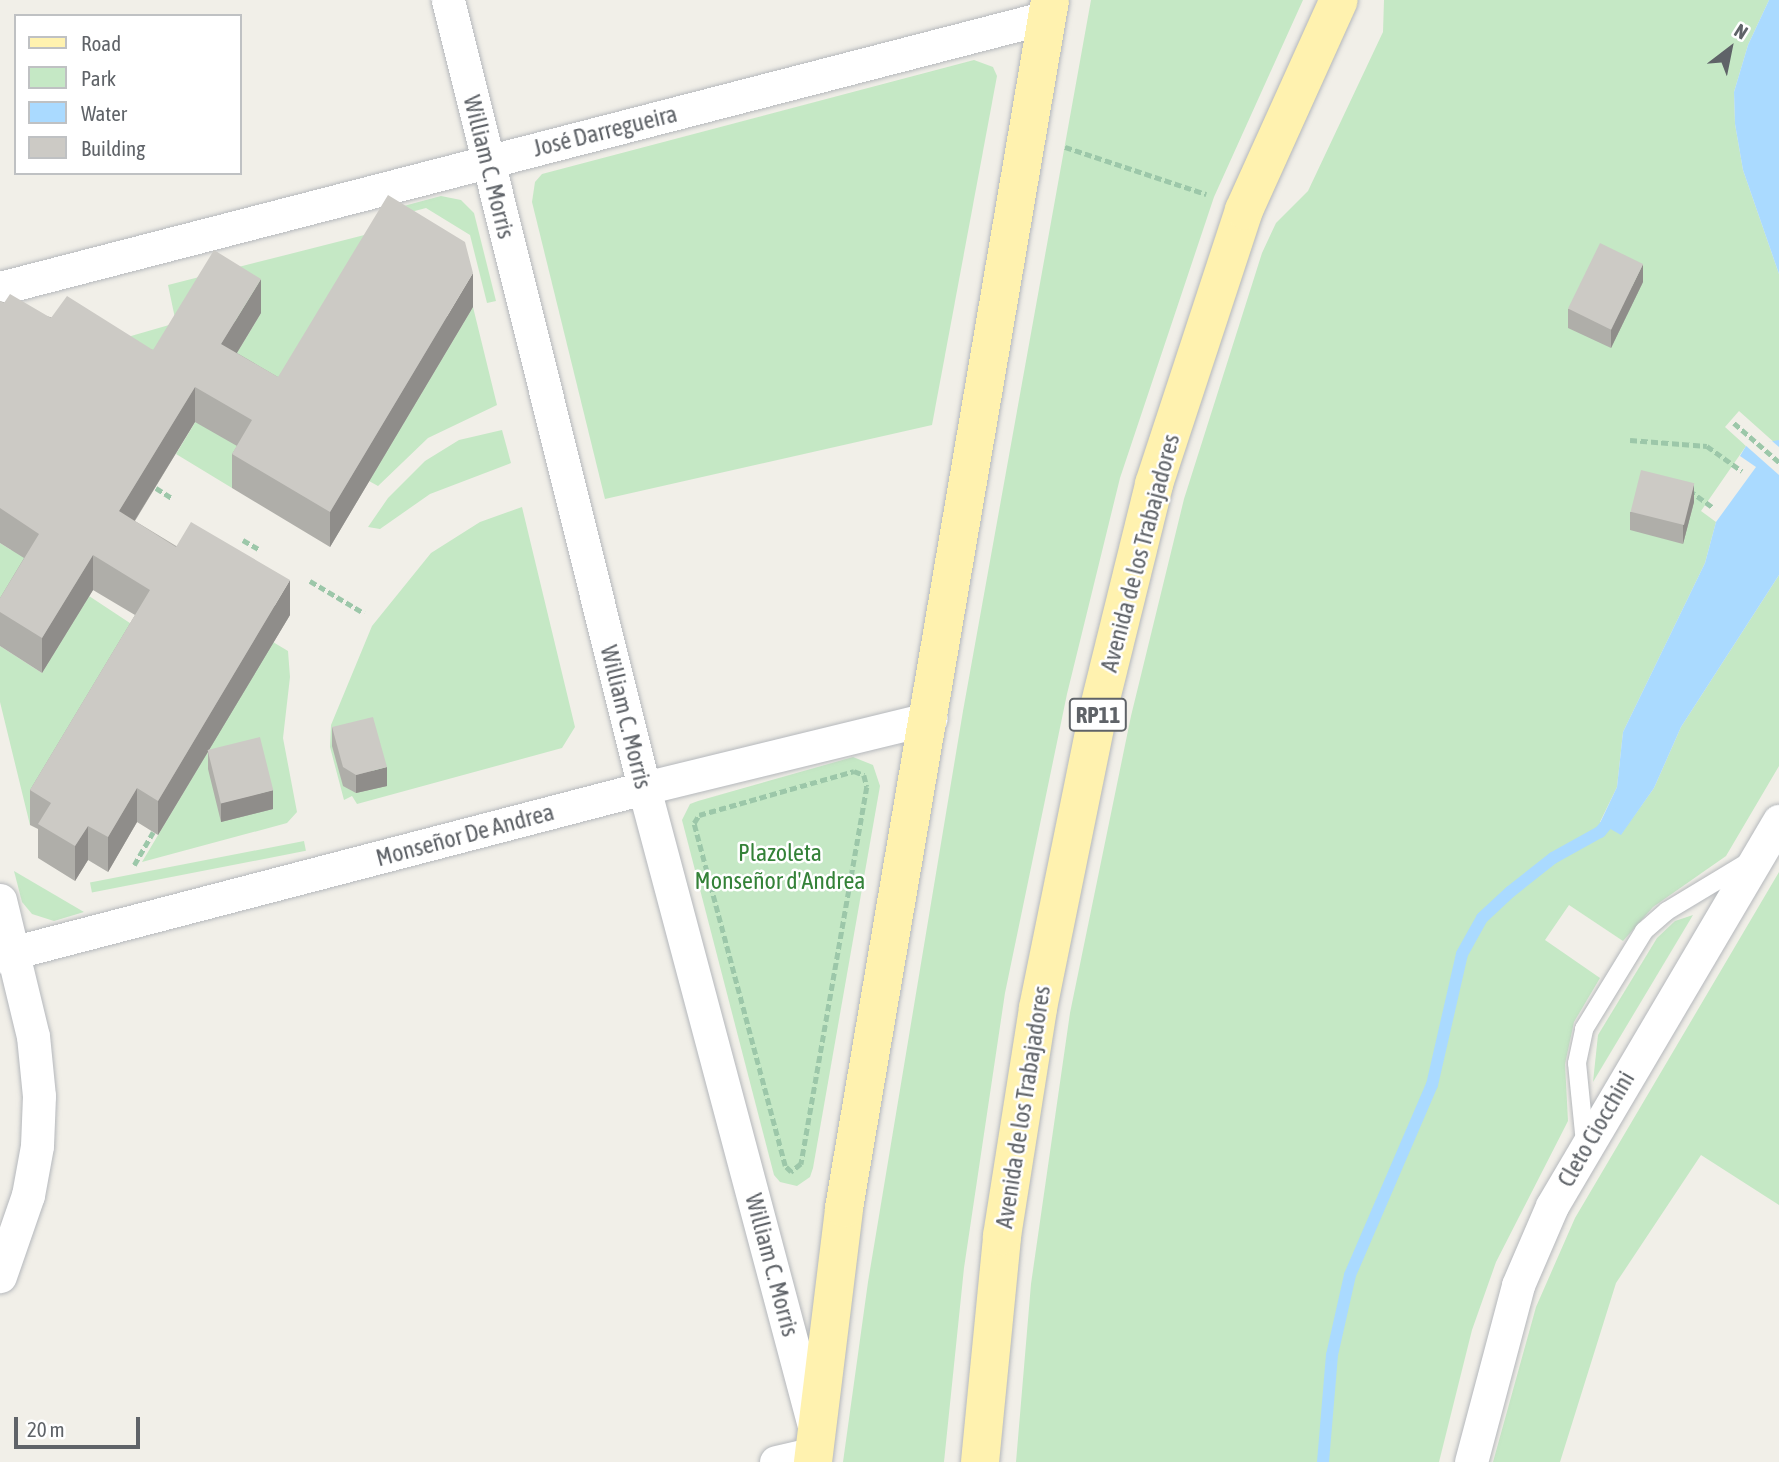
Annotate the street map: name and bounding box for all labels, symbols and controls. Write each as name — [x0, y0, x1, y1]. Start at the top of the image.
legend — [14, 14, 242, 175]
north arrow — [1695, 14, 1765, 84]
text: N — [1731, 19, 1752, 43]
text: Road — [81, 31, 121, 55]
text: Park — [81, 66, 116, 90]
street label: William C. Morris — [457, 92, 521, 242]
street label: José Darregueira — [530, 99, 680, 163]
text: Water — [81, 101, 127, 125]
text: Building — [81, 136, 145, 160]
street label: Avenida de los Trabajadores — [1094, 431, 1186, 675]
street label: William C. Morris — [594, 642, 658, 792]
road number: RP11 — [1068, 695, 1128, 734]
street label: Monseñor De Andrea — [373, 797, 557, 873]
park label: Plazoleta Monseñor d'Andrea — [695, 839, 865, 895]
street label: Avenida de los Trabajadores — [990, 984, 1056, 1230]
street label: Cleto Ciocchini — [1551, 1066, 1641, 1192]
street label: William C. Morris — [739, 1190, 805, 1340]
scale bar — [18, 1402, 144, 1446]
text: 20 m — [27, 1417, 65, 1441]

